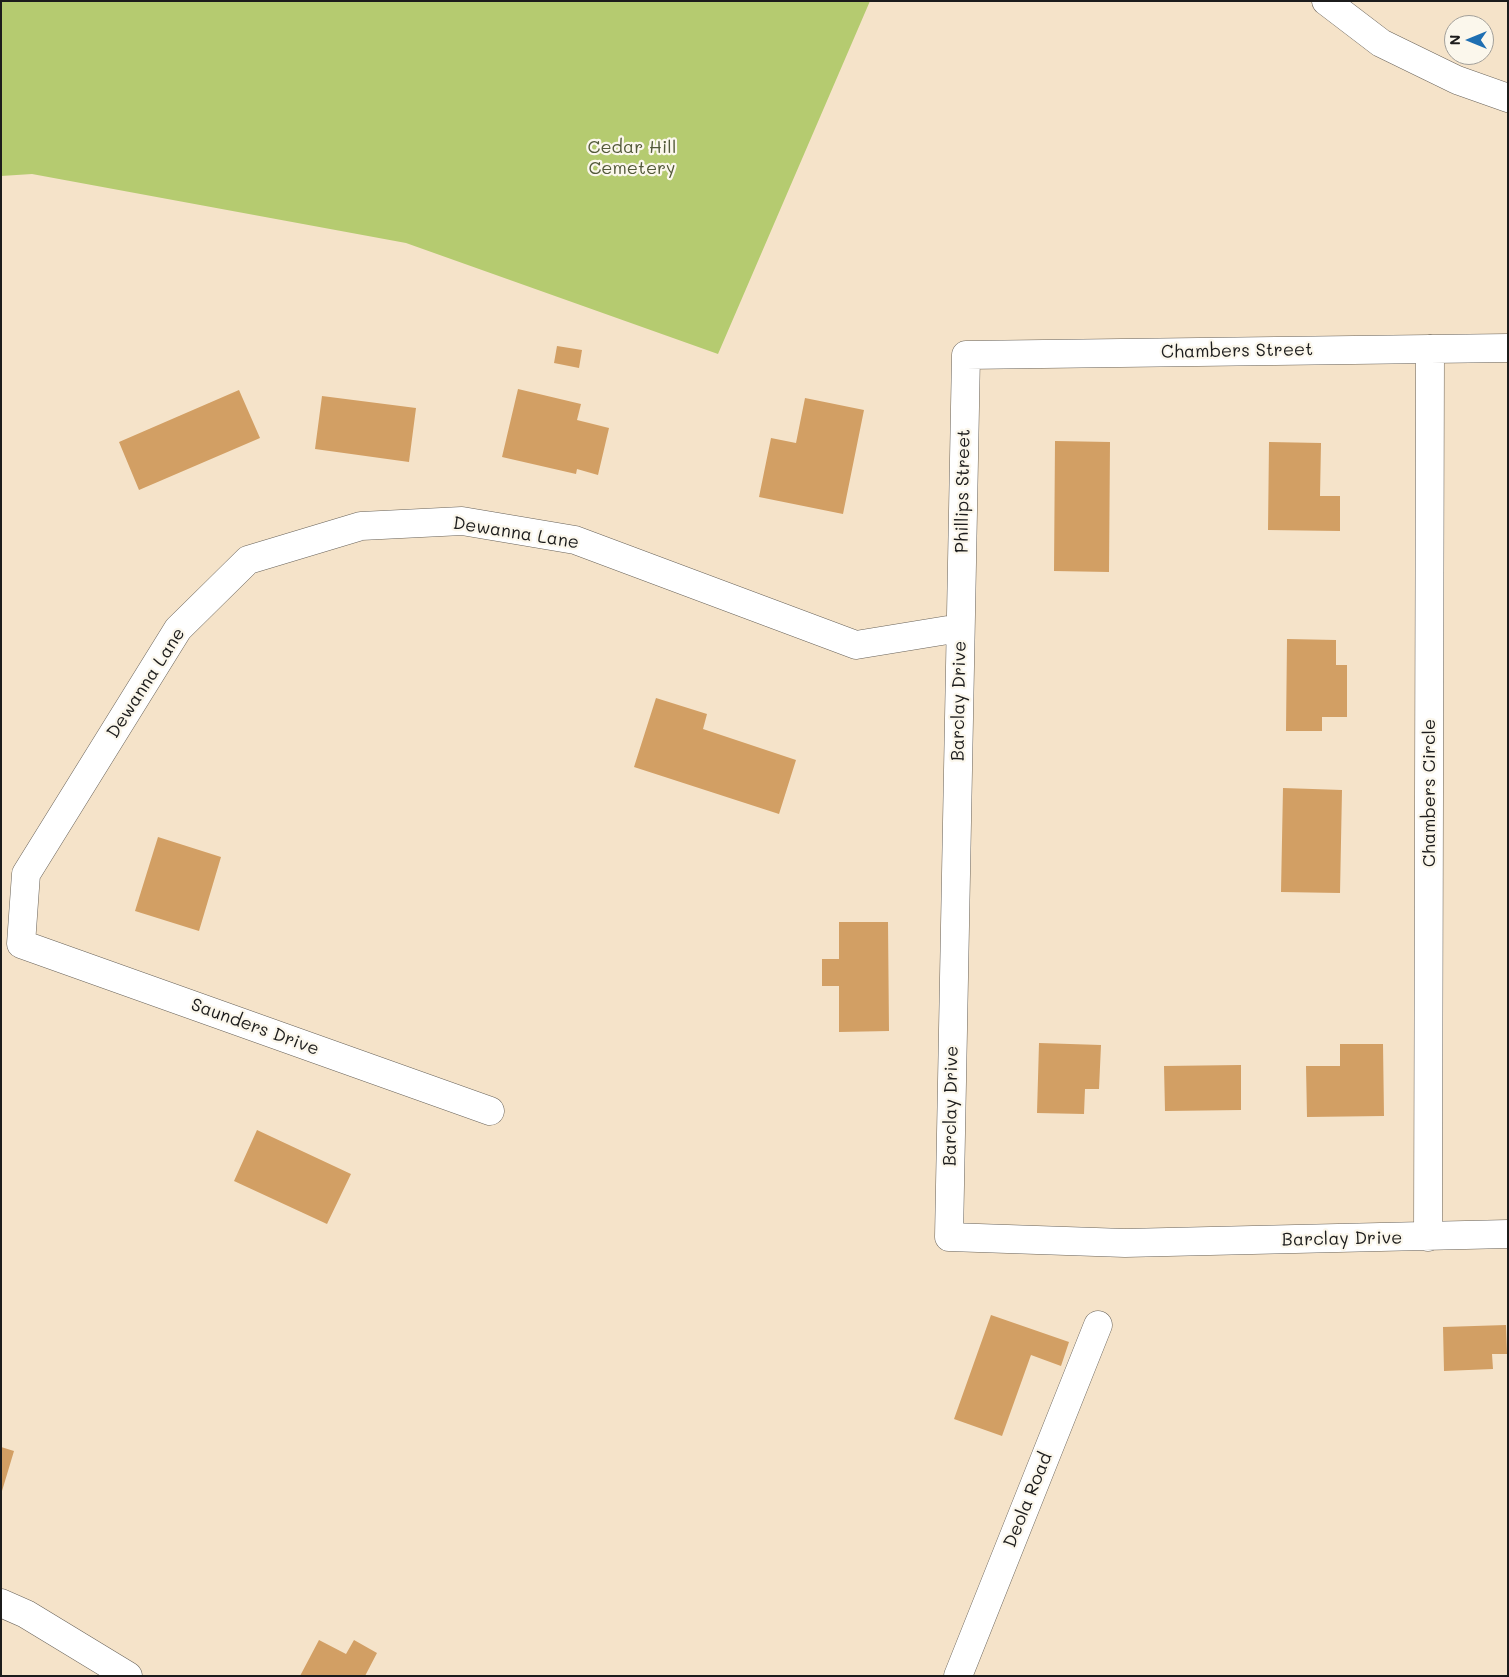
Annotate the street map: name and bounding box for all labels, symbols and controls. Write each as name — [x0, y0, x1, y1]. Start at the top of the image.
north arrow — [1444, 15, 1494, 65]
text: N — [1445, 35, 1464, 45]
park label: Cedar Hill Cemetery — [588, 136, 676, 178]
street label: Chambers Street — [1161, 339, 1313, 363]
street label: Phillips Street — [951, 429, 975, 553]
street label: Dewanna Lane — [451, 512, 581, 554]
street label: Dewanna Lane — [102, 624, 190, 742]
street label: Barclay Drive — [947, 641, 971, 761]
street label: Chambers Circle — [1418, 719, 1440, 867]
street label: Saunders Drive — [188, 994, 322, 1060]
street label: Barclay Drive — [939, 1046, 963, 1166]
street label: Barclay Drive — [1282, 1227, 1402, 1251]
street label: Deola Road — [999, 1449, 1057, 1551]

